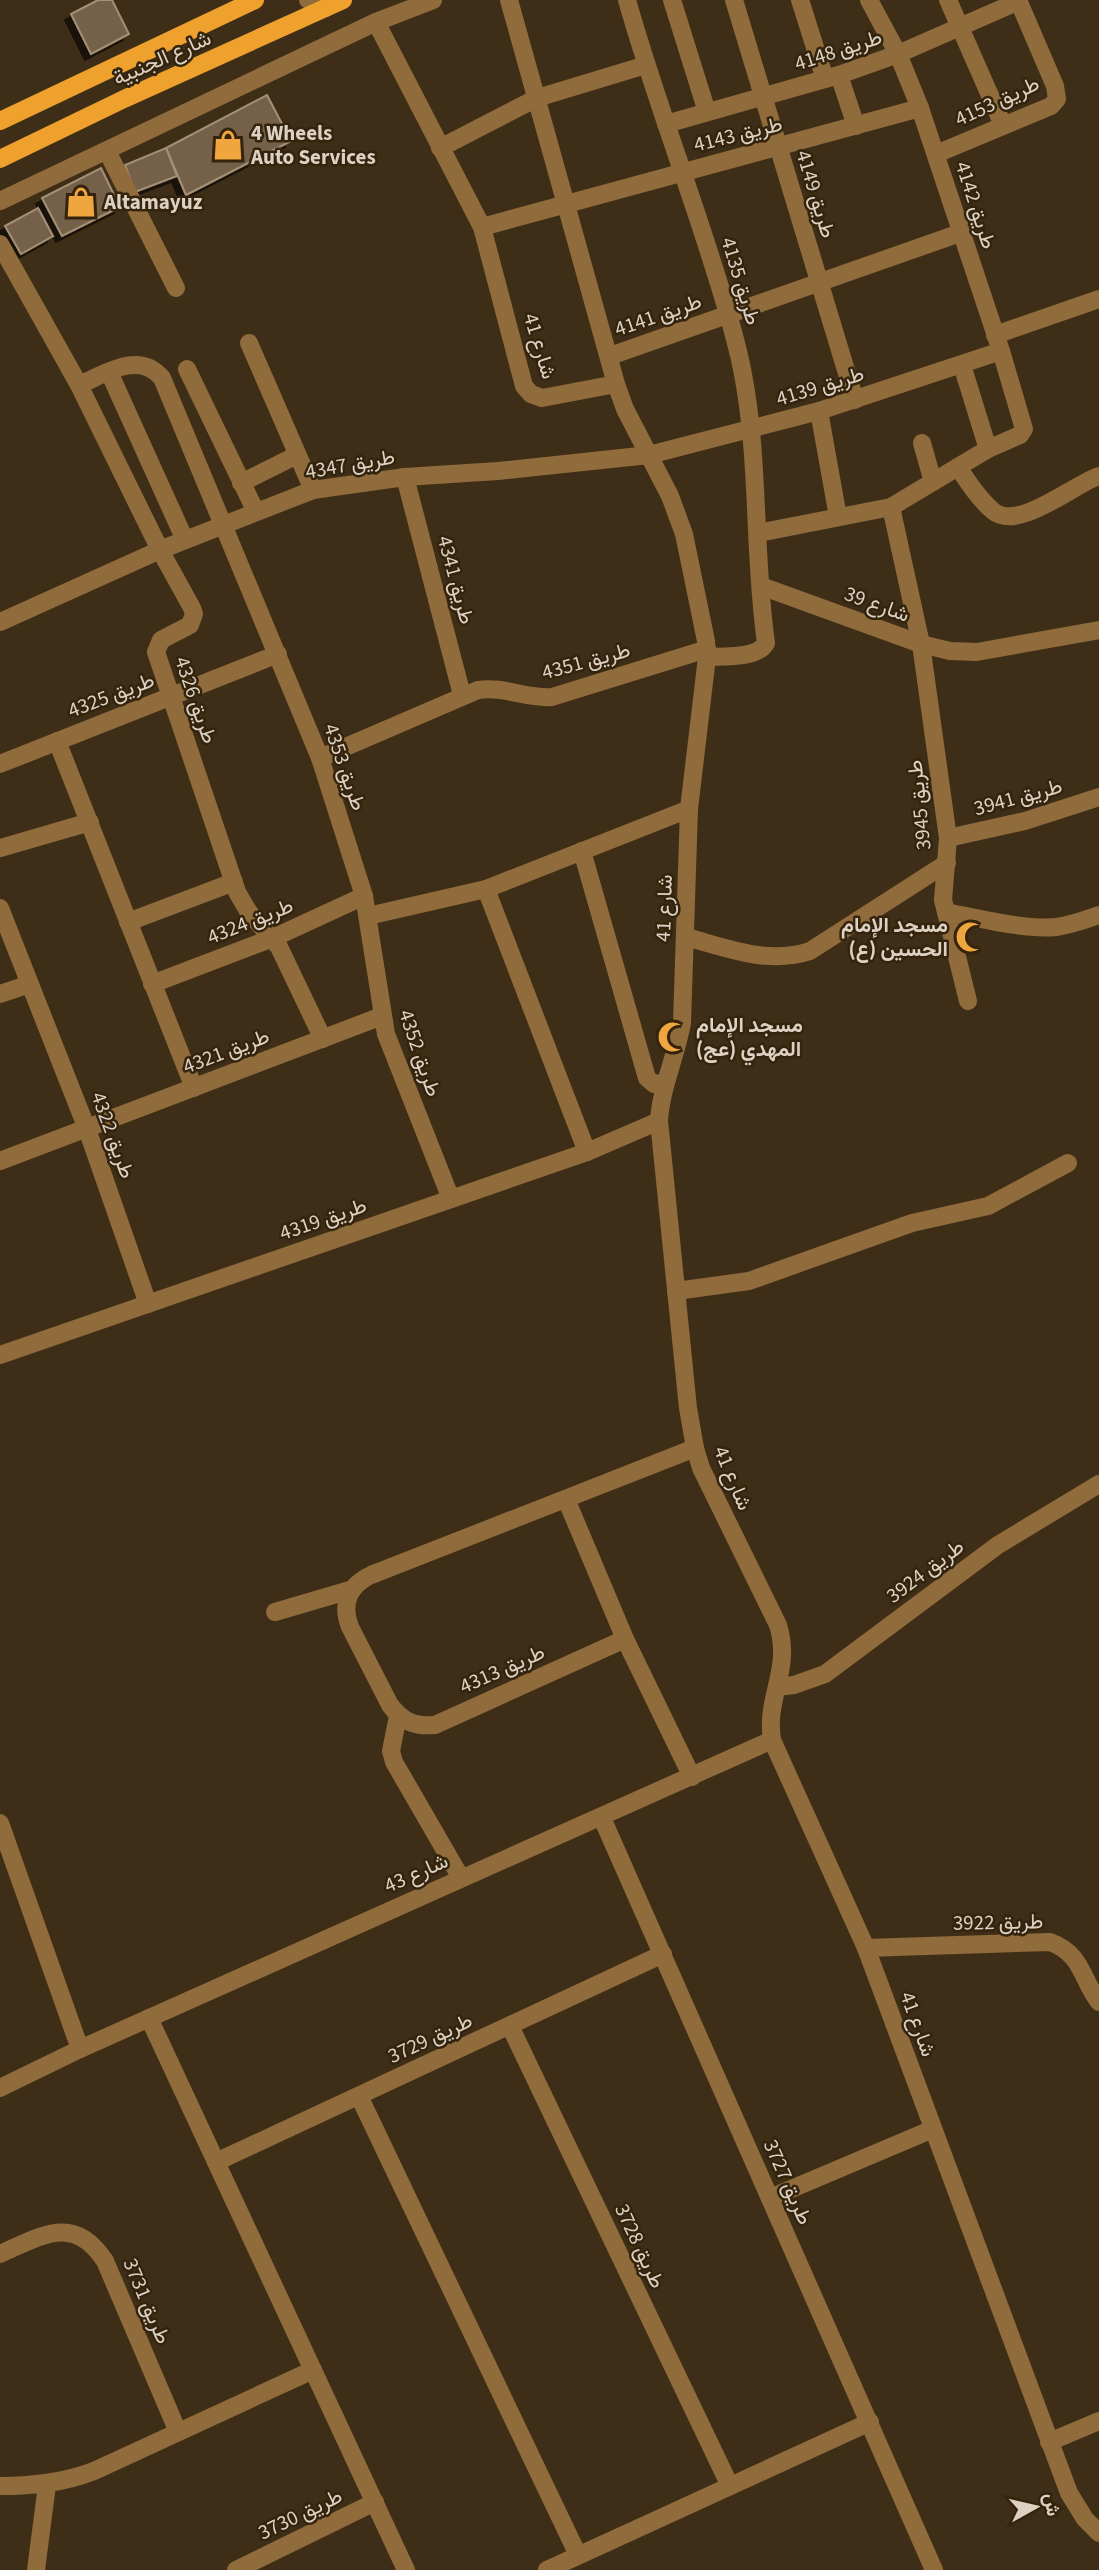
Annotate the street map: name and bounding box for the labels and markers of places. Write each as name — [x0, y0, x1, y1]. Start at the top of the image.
place label: 4 Wheels Auto Services — [250, 118, 376, 172]
shop icon: 4 Wheels Auto Services — [211, 128, 245, 162]
shop icon: Altamayuz — [64, 185, 98, 219]
place label: Altamayuz — [103, 187, 203, 217]
place label: مسجد الإمام الحسين (ع) — [841, 910, 948, 964]
mosque icon: مسجد الإمام الحسين (ع) — [954, 920, 988, 954]
place label: مسجد الإمام المهدي (عج) — [696, 1010, 803, 1066]
mosque icon: مسجد الإمام المهدي (عج) — [656, 1020, 690, 1054]

